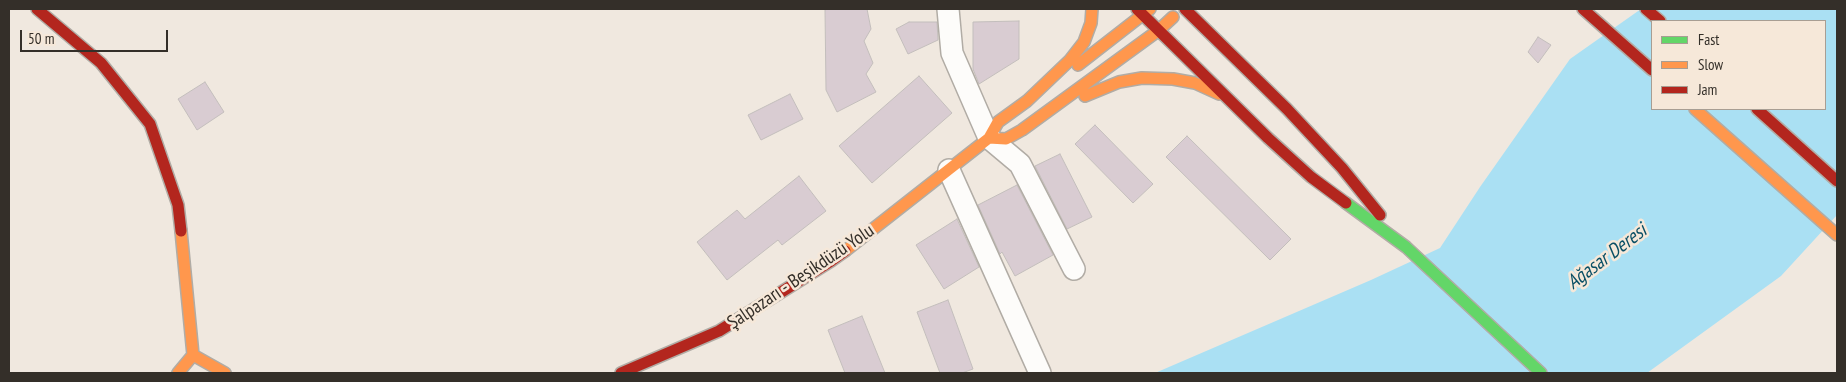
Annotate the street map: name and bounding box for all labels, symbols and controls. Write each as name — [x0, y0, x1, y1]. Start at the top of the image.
scale bar — [22, 20, 170, 52]
legend — [1651, 20, 1826, 110]
text: 50 m — [28, 29, 54, 48]
text: Fast — [1698, 30, 1719, 49]
text: Slow — [1698, 55, 1723, 74]
text: Jam — [1698, 80, 1717, 99]
water label: Ağasar Deresi — [1562, 219, 1652, 295]
street label: Şalpazarı - Beşikdüzü Yolu — [723, 220, 879, 334]

